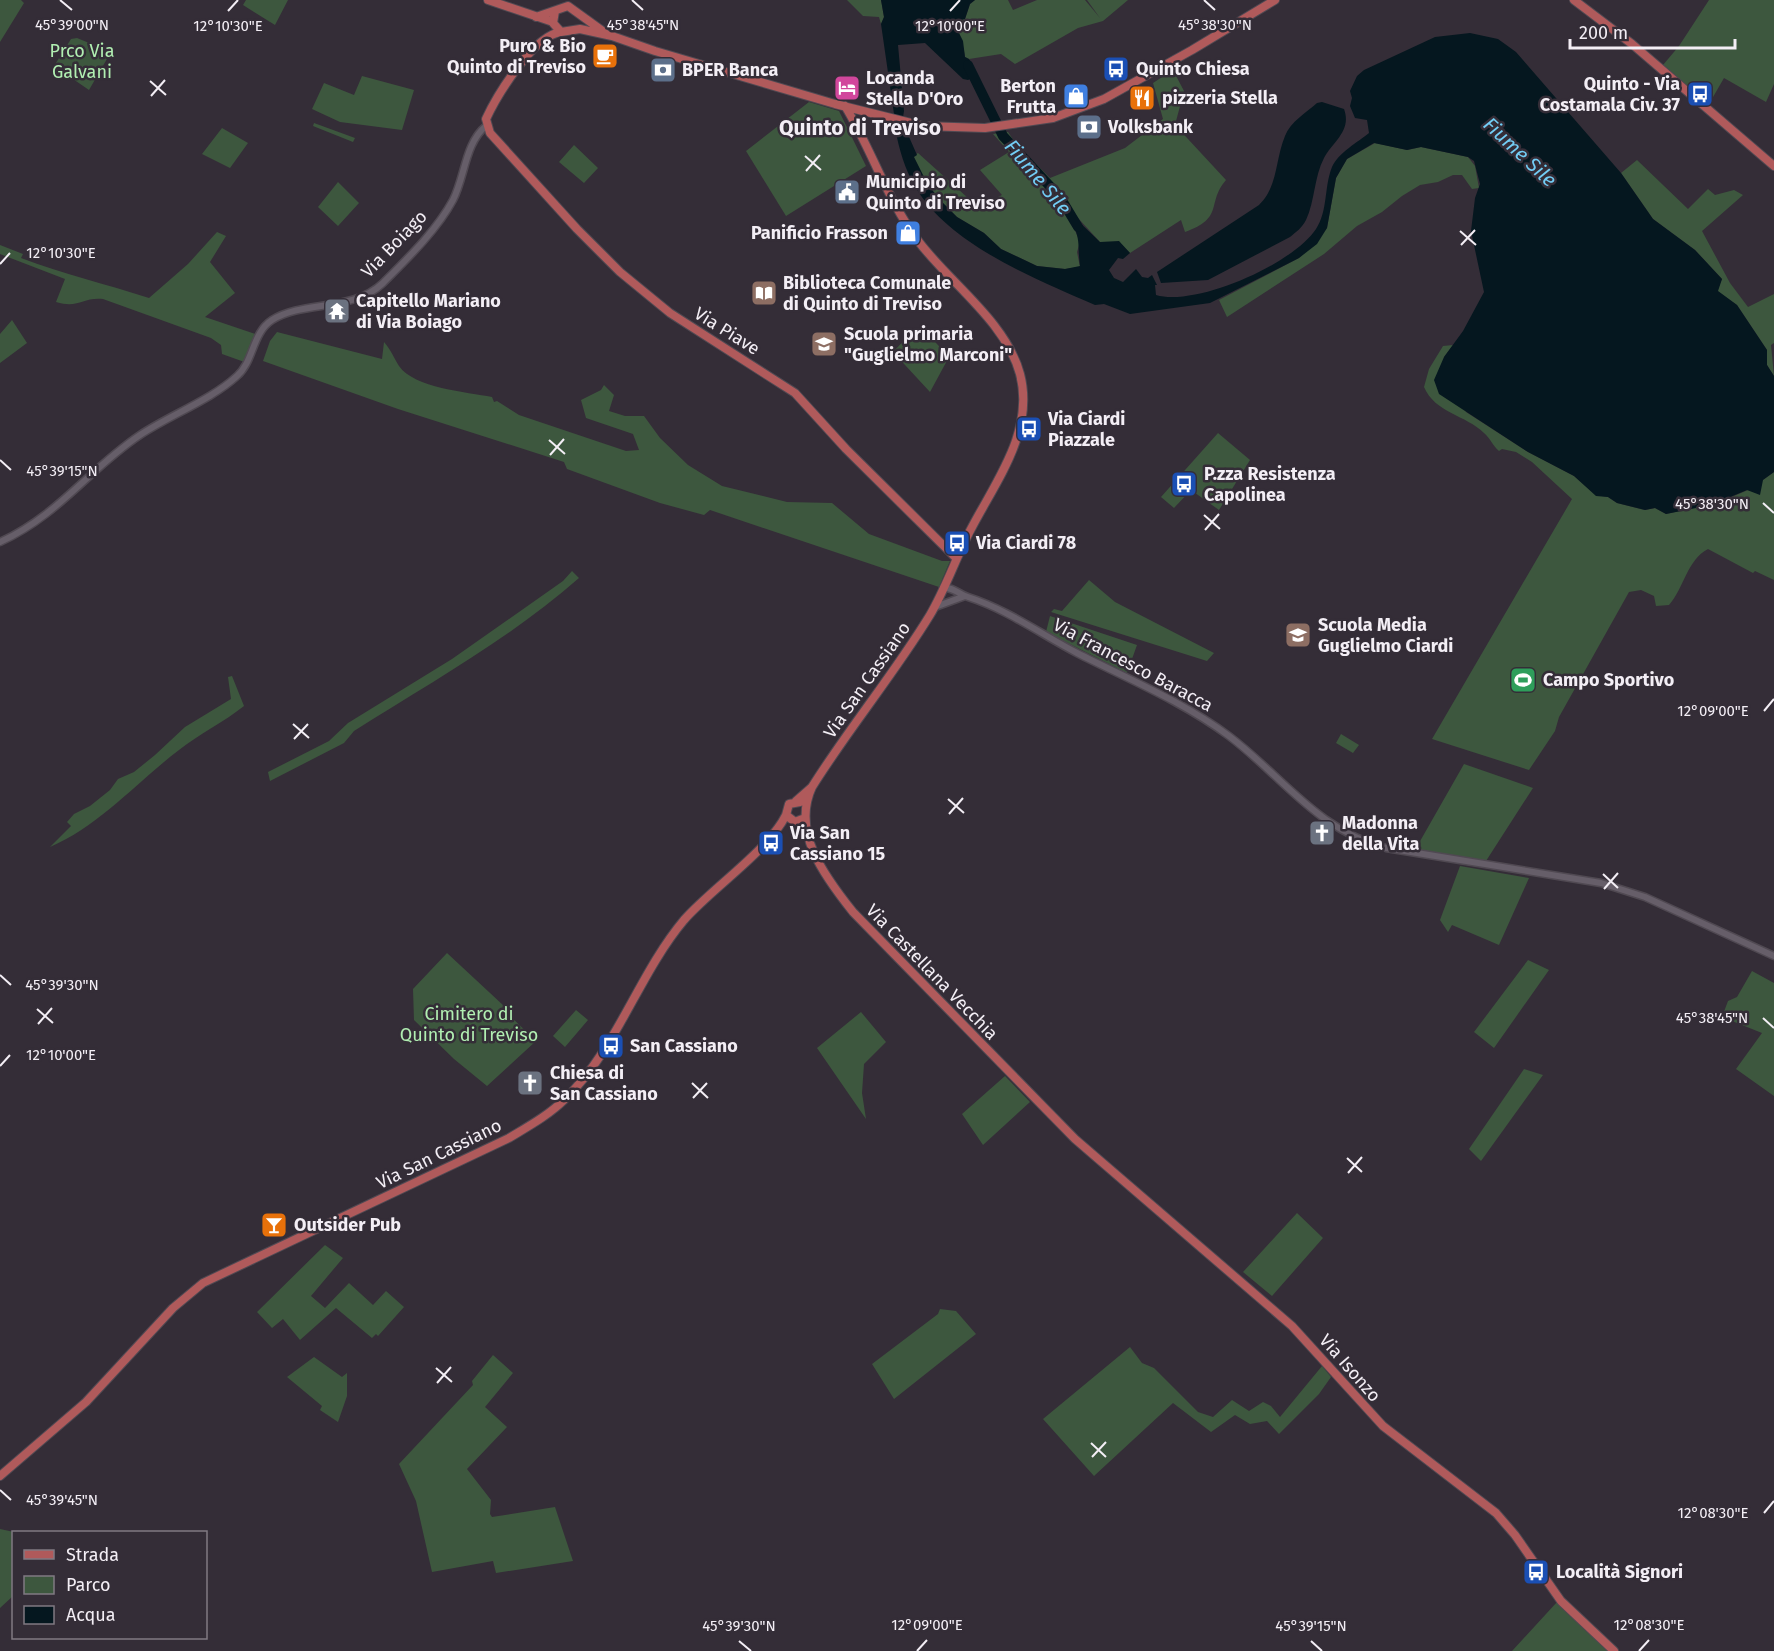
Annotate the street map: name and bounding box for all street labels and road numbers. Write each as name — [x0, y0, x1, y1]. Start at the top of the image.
street label: Via Boiago — [356, 206, 432, 282]
street label: Via Piave — [690, 302, 764, 360]
street label: Via Francesco Baracca — [1049, 614, 1217, 716]
street label: Via San Cassiano — [819, 618, 915, 742]
street label: Via Castellana Vecchia — [861, 899, 1003, 1045]
street label: Via San Cassiano — [373, 1114, 505, 1194]
street label: Via Isonzo — [1315, 1330, 1385, 1406]

